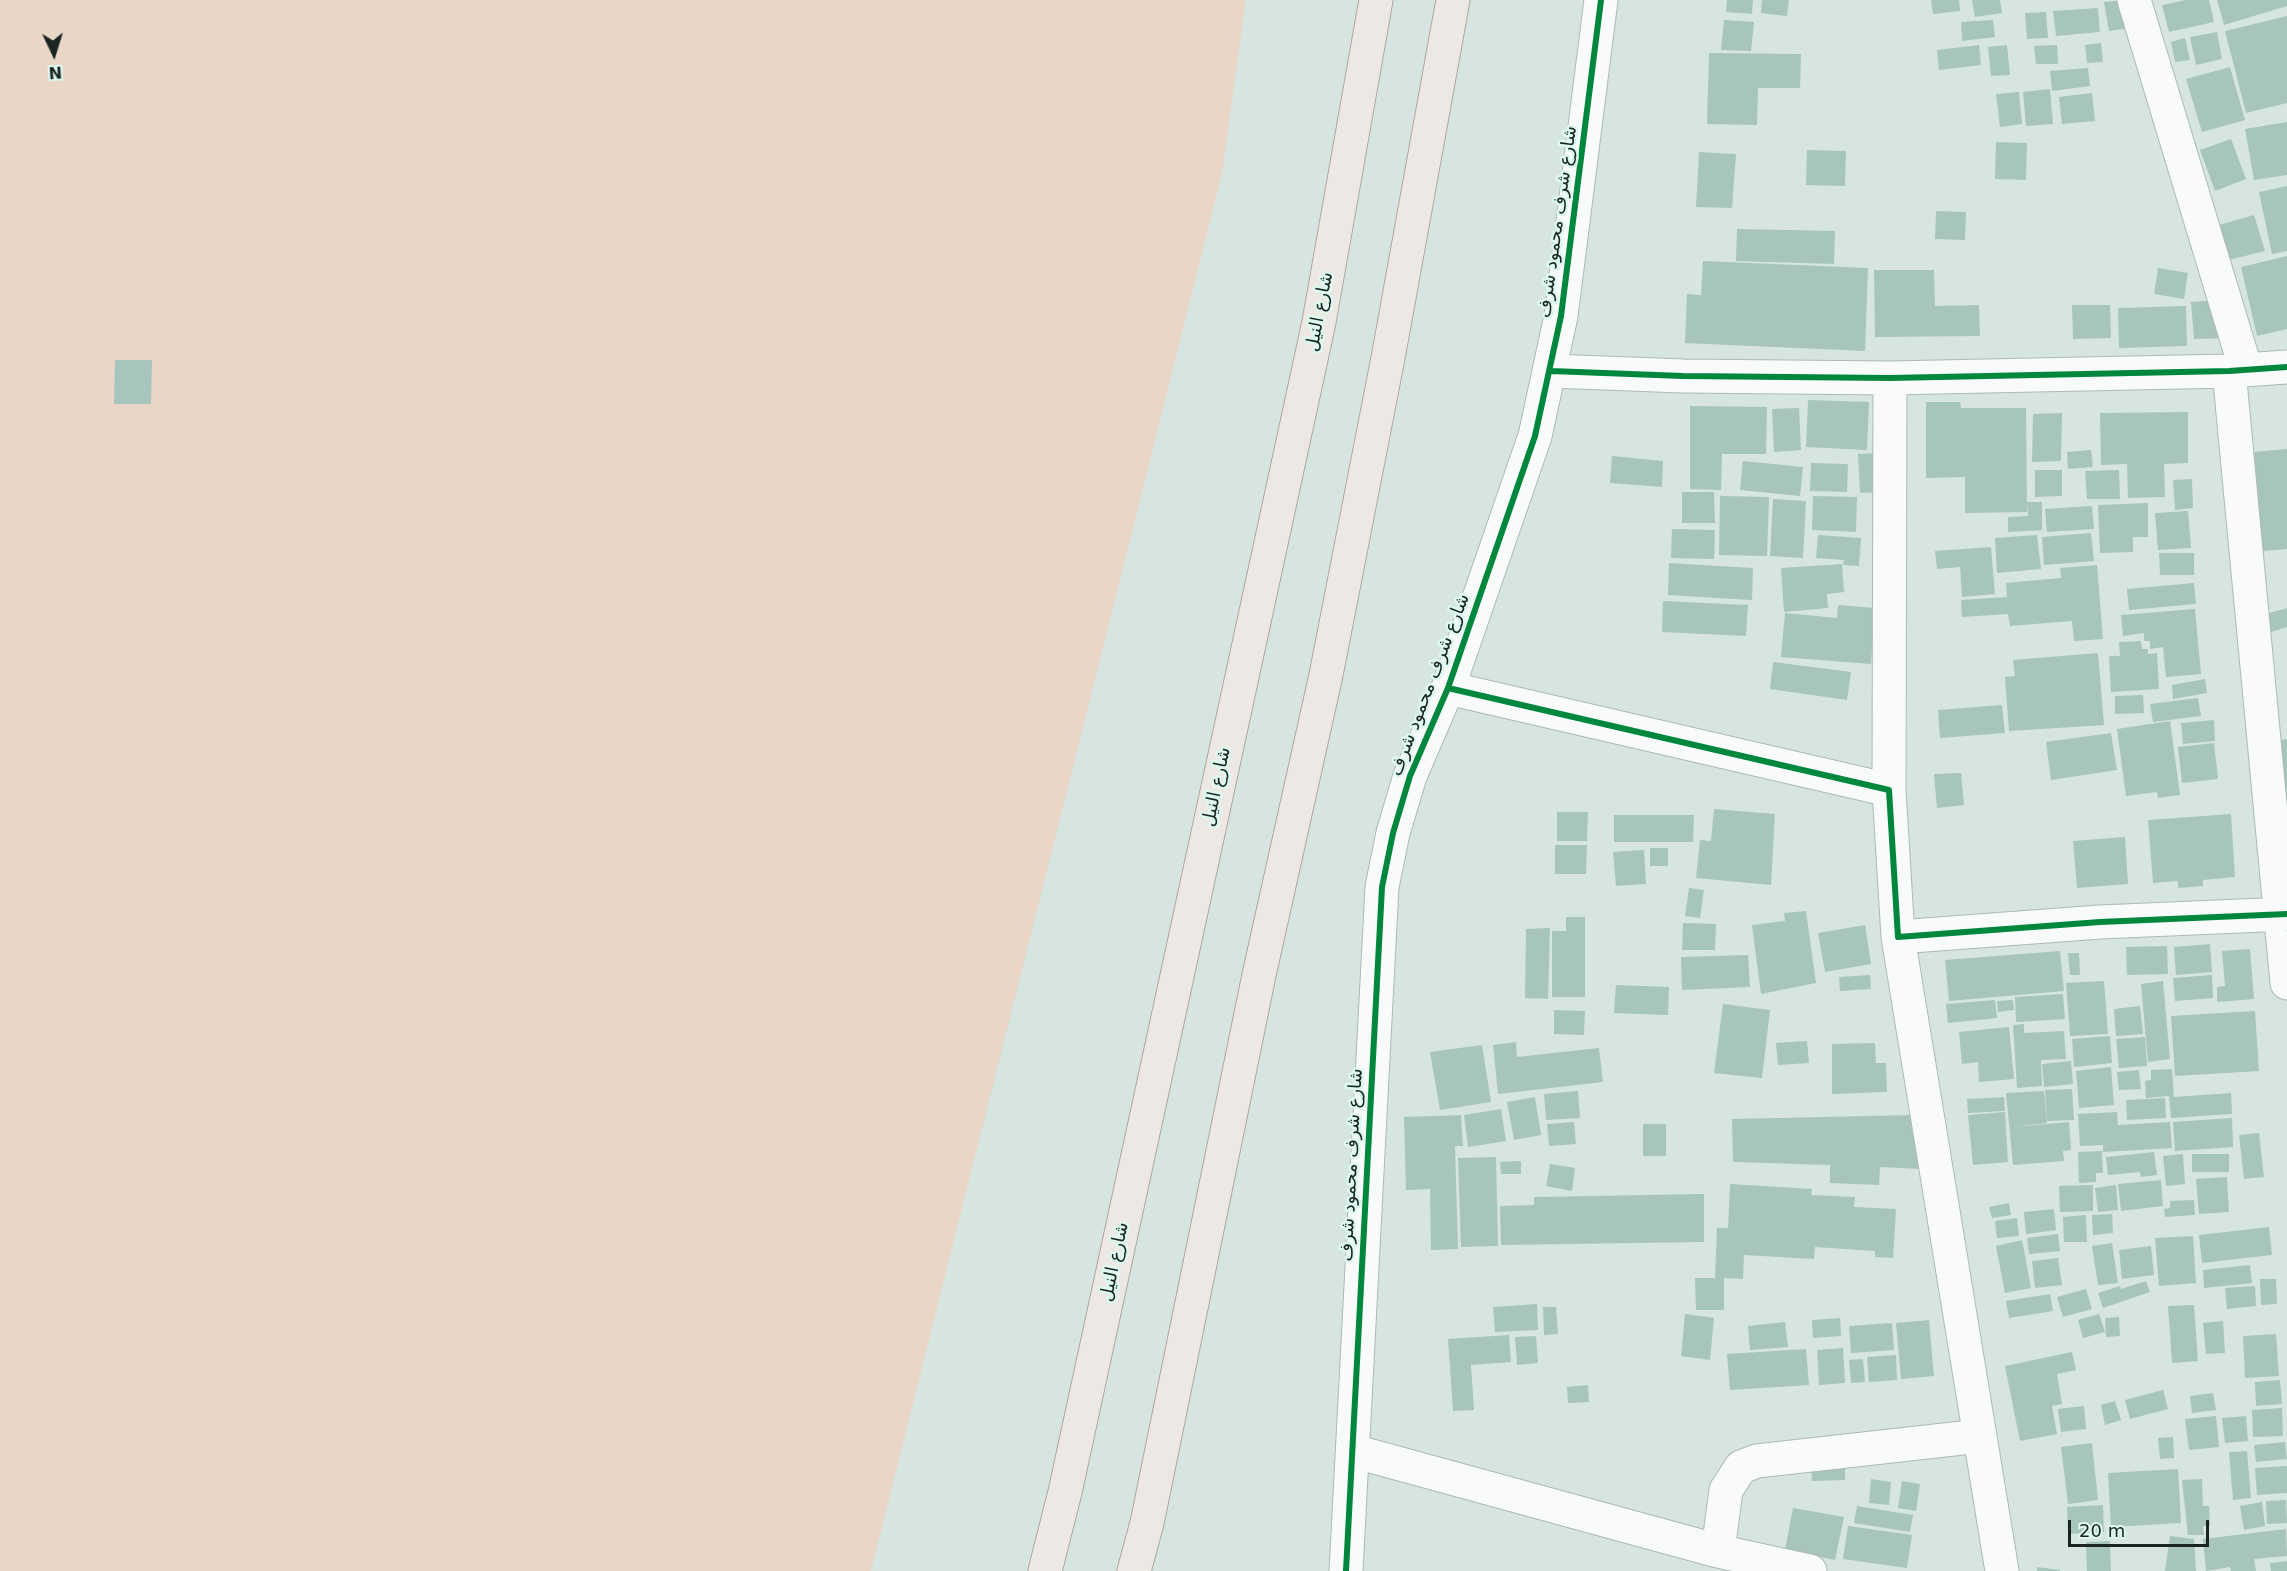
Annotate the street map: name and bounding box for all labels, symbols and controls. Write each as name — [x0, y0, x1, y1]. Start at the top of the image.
north arrow — [24, 24, 84, 84]
text: N — [48, 63, 63, 82]
street label: شارع شرف محمود شرف — [1534, 125, 1582, 319]
street label: شارع النيل — [1302, 270, 1338, 354]
street label: شارع شرف محمود شرف — [1385, 591, 1475, 779]
street label: شارع النيل — [1198, 745, 1236, 829]
street label: شارع شرف محمود شرف — [1336, 1068, 1368, 1262]
street label: شارع النيل — [1096, 1220, 1134, 1304]
scale bar — [2071, 1508, 2212, 1546]
text: 20 m — [2079, 1520, 2125, 1541]

